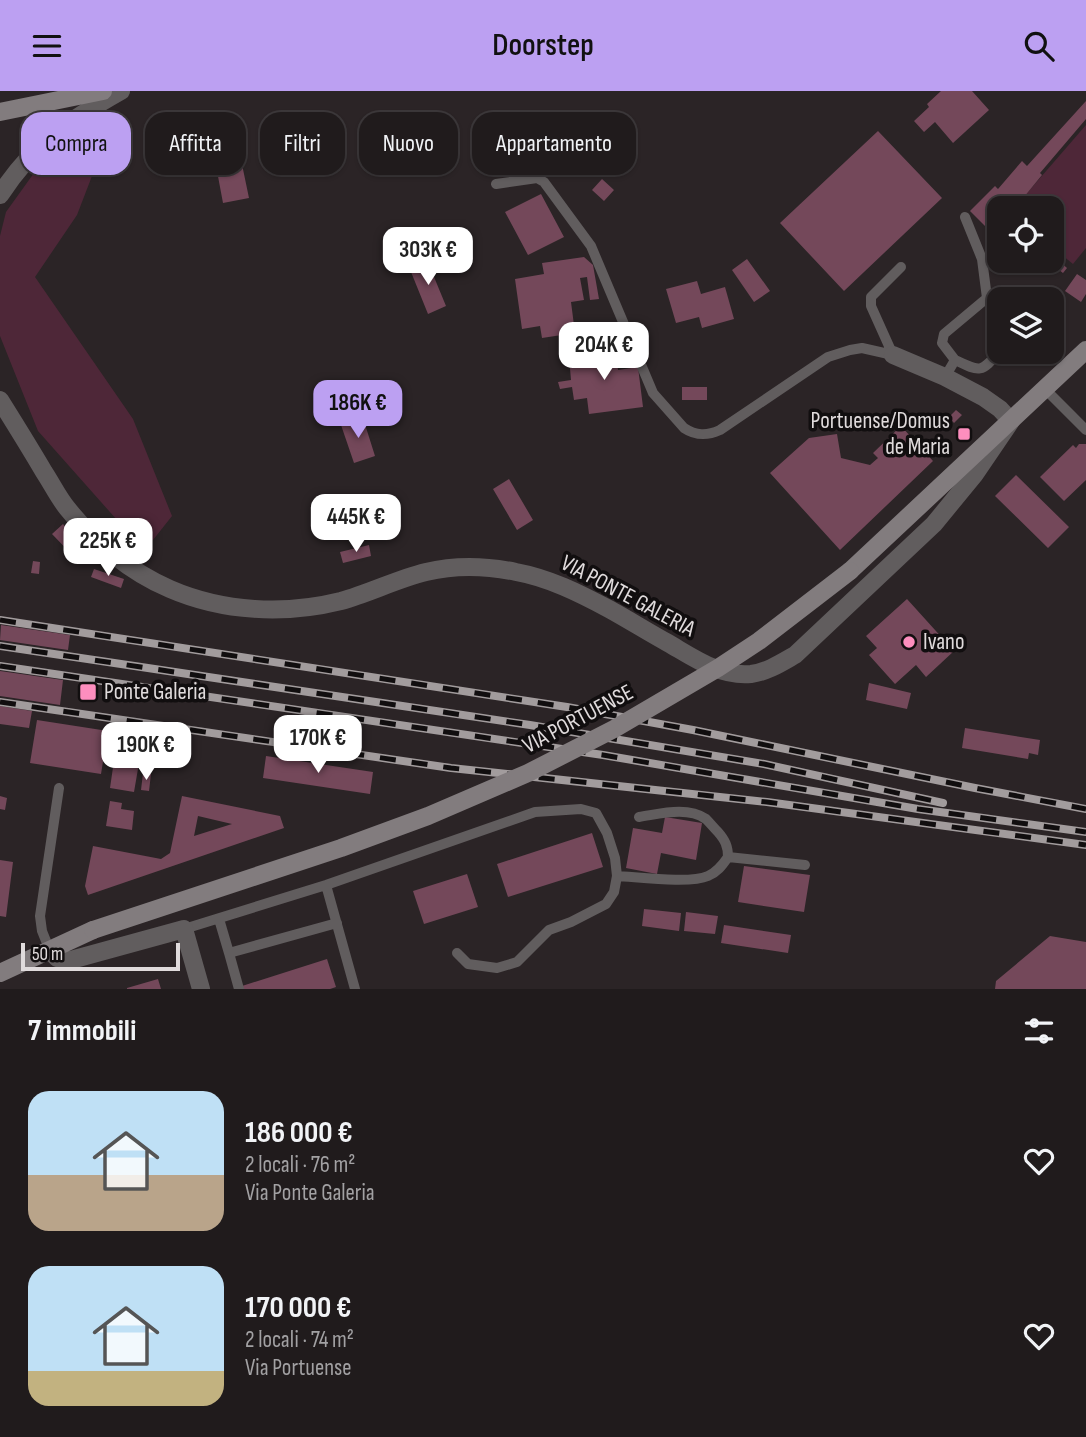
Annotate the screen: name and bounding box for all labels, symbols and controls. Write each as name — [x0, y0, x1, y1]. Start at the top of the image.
text: Doorstep — [492, 26, 594, 65]
icon: menu — [28, 27, 66, 65]
icon: search — [1020, 27, 1058, 65]
chip: Compra — [21, 112, 131, 175]
chip: Affitta — [145, 112, 246, 175]
chip: Filtri — [260, 112, 345, 175]
chip: Nuovo — [359, 112, 458, 175]
chip: Appartamento — [472, 112, 636, 175]
map controls — [987, 196, 1064, 364]
button: locate — [987, 196, 1064, 273]
pin: 303K € — [371, 227, 485, 287]
text: 303K € — [399, 236, 457, 264]
button: layers — [987, 287, 1064, 364]
pin: 204K € — [547, 323, 661, 382]
text: 204K € — [575, 331, 633, 359]
pin: 186K € — [301, 381, 415, 440]
text: 186K € — [329, 389, 387, 417]
place label: Portuense/Domus de Maria — [810, 407, 950, 461]
marker: Portuense/Domus de Maria — [956, 426, 972, 442]
pin: 445K € — [299, 495, 413, 554]
text: 445K € — [327, 503, 385, 531]
pin: 225K € — [51, 519, 165, 578]
text: 225K € — [80, 527, 136, 555]
street label: VIA PONTE GALERIA — [556, 549, 700, 643]
place label: Ivano — [923, 628, 964, 656]
marker: Ivano — [901, 634, 917, 650]
place label: Ponte Galeria — [104, 678, 206, 706]
street label: VIA PORTUENSE — [518, 678, 638, 760]
marker: Ponte Galeria — [78, 682, 98, 702]
pin: 170K € — [261, 715, 375, 775]
pin: 190K € — [89, 723, 203, 782]
text: 170K € — [290, 724, 346, 752]
text: 190K € — [117, 731, 175, 759]
scale bar — [21, 940, 180, 972]
text: 50 m — [32, 943, 63, 966]
icon: filters — [1020, 1012, 1058, 1050]
text: 7 immobili — [28, 1013, 136, 1049]
text: 186 000 € — [245, 1115, 353, 1151]
icon: home — [84, 1119, 168, 1203]
icon: heart — [1020, 1142, 1058, 1180]
text: 2 locali · 76 m² — [245, 1151, 355, 1179]
text: Via Ponte Galeria — [245, 1179, 375, 1207]
text: 170 000 € — [245, 1290, 351, 1326]
icon: home — [84, 1294, 168, 1378]
icon: heart — [1020, 1317, 1058, 1355]
text: 2 locali · 74 m² — [245, 1326, 354, 1354]
text: Via Portuense — [245, 1354, 352, 1382]

